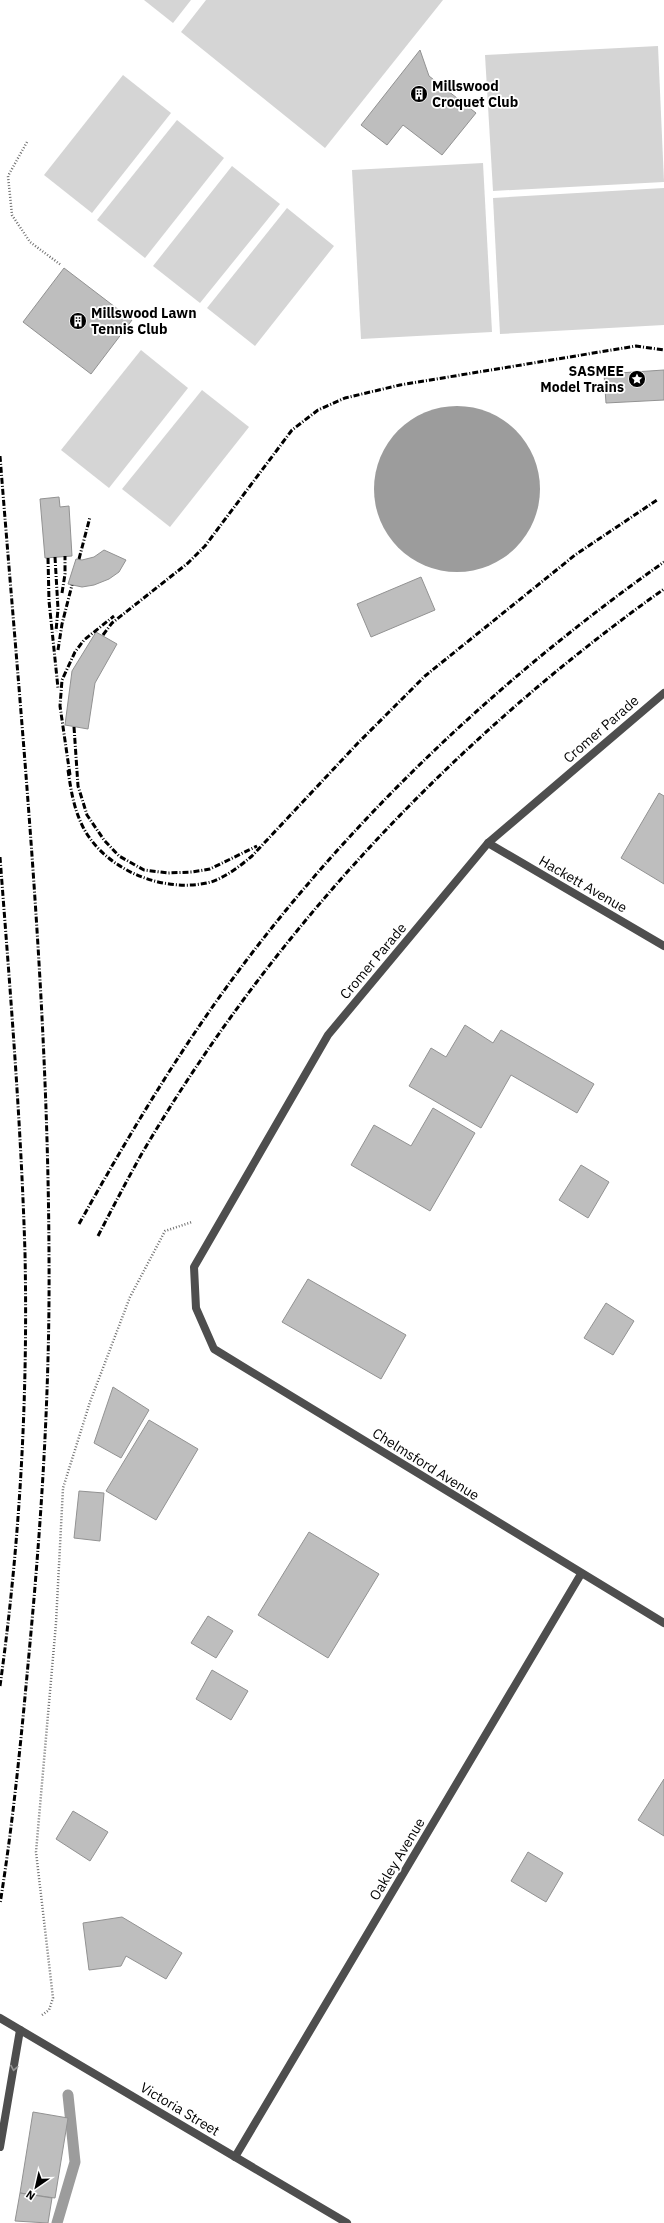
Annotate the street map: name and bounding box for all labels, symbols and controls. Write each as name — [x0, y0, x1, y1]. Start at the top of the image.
place label: Millswood Croquet Club — [432, 77, 518, 111]
building icon: Millswood Croquet Club — [409, 84, 429, 104]
place label: Millswood Lawn Tennis Club — [91, 304, 196, 338]
building icon: Millswood Lawn Tennis Club — [68, 311, 88, 331]
place label: SASMEE Model Trains — [540, 362, 624, 396]
place icon: SASMEE Model Trains — [627, 369, 647, 389]
street label: Cromer Parade — [560, 691, 643, 767]
street label: Hackett Avenue — [536, 851, 631, 917]
street label: Cromer Parade — [336, 919, 410, 1003]
street label: Chelmsford Avenue — [369, 1424, 483, 1504]
street label: Oakley Avenue — [365, 1814, 429, 1904]
one-way arrow — [10, 2065, 19, 2071]
street label: Victoria Street — [137, 2078, 223, 2140]
north arrow — [16, 2167, 56, 2207]
text: N — [23, 2187, 38, 2203]

